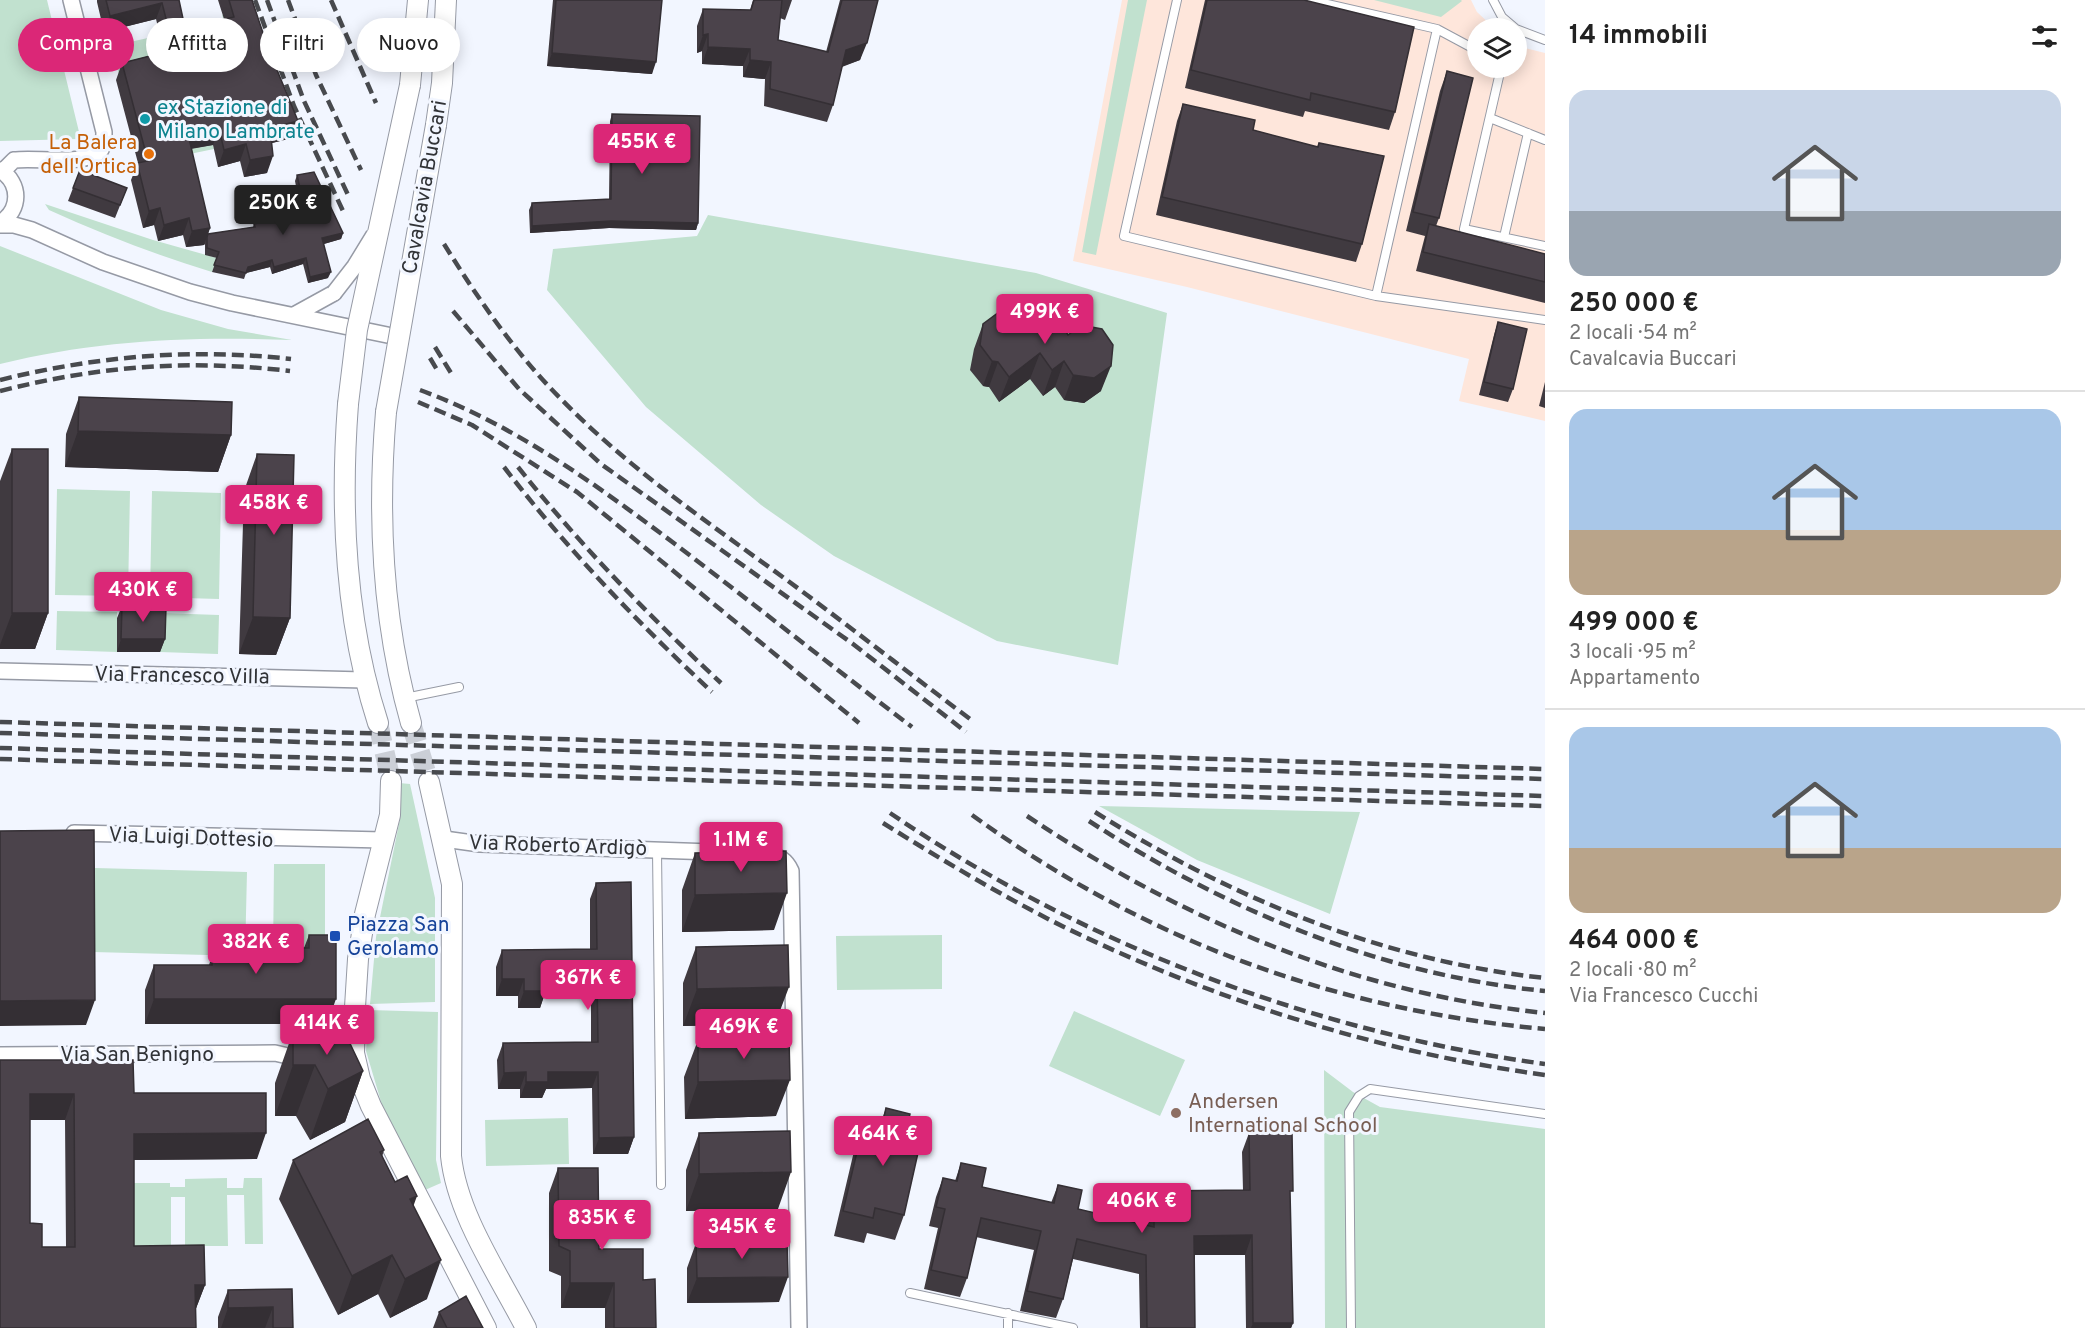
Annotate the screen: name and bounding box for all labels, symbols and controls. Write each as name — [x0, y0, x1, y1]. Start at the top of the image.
chip: Compra — [18, 18, 134, 72]
chip: Affitta — [146, 18, 248, 72]
chip: Filtri — [260, 18, 345, 72]
chip: Nuovo — [357, 18, 460, 72]
map controls — [1467, 18, 1527, 78]
button: layers — [1467, 18, 1527, 78]
text: 14 immobili — [1569, 20, 1708, 53]
icon: filters — [2028, 20, 2061, 53]
place label: ex Stazione di Milano Lambrate — [157, 95, 315, 146]
street label: Cavalcavia Buccari — [397, 98, 454, 276]
marker: ex Stazione di Milano Lambrate — [138, 112, 152, 126]
pin: 455K € — [593, 124, 691, 175]
icon: home — [1761, 129, 1869, 237]
place label: La Balera dell'Ortica — [40, 130, 137, 181]
text: 455K € — [607, 130, 677, 156]
marker: La Balera dell'Ortica — [142, 147, 156, 161]
pin: 250K € — [234, 185, 332, 236]
text: 250K € — [248, 191, 318, 217]
text: 250 000 € — [1569, 288, 1699, 321]
pin: 499K € — [996, 294, 1094, 345]
text: 499K € — [1010, 300, 1080, 326]
text: 2 locali · 54 m² — [1569, 321, 1697, 347]
text: Cavalcavia Buccari — [1569, 347, 1737, 373]
icon: home — [1761, 448, 1869, 556]
pin: 458K € — [225, 485, 323, 536]
text: 458K € — [239, 491, 309, 517]
pin: 430K € — [94, 572, 192, 623]
text: 430K € — [108, 578, 178, 604]
text: 499 000 € — [1569, 607, 1699, 640]
text: 3 locali · 95 m² — [1569, 640, 1696, 666]
street label: Via Francesco Villa — [94, 661, 270, 692]
text: Appartamento — [1569, 666, 1700, 692]
icon: home — [1761, 766, 1869, 874]
street label: Via Luigi Dottesio — [108, 822, 274, 855]
pin: 1.1M € — [692, 822, 790, 873]
text: 1.1M € — [714, 828, 768, 854]
street label: Via Roberto Ardigò — [468, 830, 648, 863]
place label: Piazza San Gerolamo — [347, 912, 450, 963]
pin: 382K € — [207, 924, 305, 975]
text: 464 000 € — [1569, 925, 1699, 958]
marker: Piazza San Gerolamo — [328, 929, 342, 943]
text: 382K € — [222, 930, 290, 956]
text: 2 locali · 80 m² — [1569, 958, 1696, 984]
pin: 367K € — [539, 960, 637, 1011]
text: 367K € — [555, 966, 621, 992]
text: Via Francesco Cucchi — [1569, 984, 1758, 1010]
pin: 414K € — [278, 1005, 376, 1056]
pin: 469K € — [695, 1009, 793, 1060]
text: 414K € — [294, 1011, 360, 1037]
text: 469K € — [709, 1015, 779, 1041]
street label: Via San Benigno — [60, 1042, 214, 1069]
place label: Andersen International School — [1188, 1089, 1377, 1140]
marker: Andersen International School — [1169, 1106, 1183, 1120]
pin: 464K € — [834, 1116, 932, 1167]
text: 464K € — [848, 1122, 918, 1148]
pin: 406K € — [1093, 1183, 1191, 1234]
text: 406K € — [1107, 1189, 1177, 1215]
pin: 835K € — [553, 1200, 651, 1251]
text: 835K € — [568, 1206, 636, 1232]
pin: 345K € — [693, 1209, 791, 1260]
text: 345K € — [708, 1215, 776, 1241]

